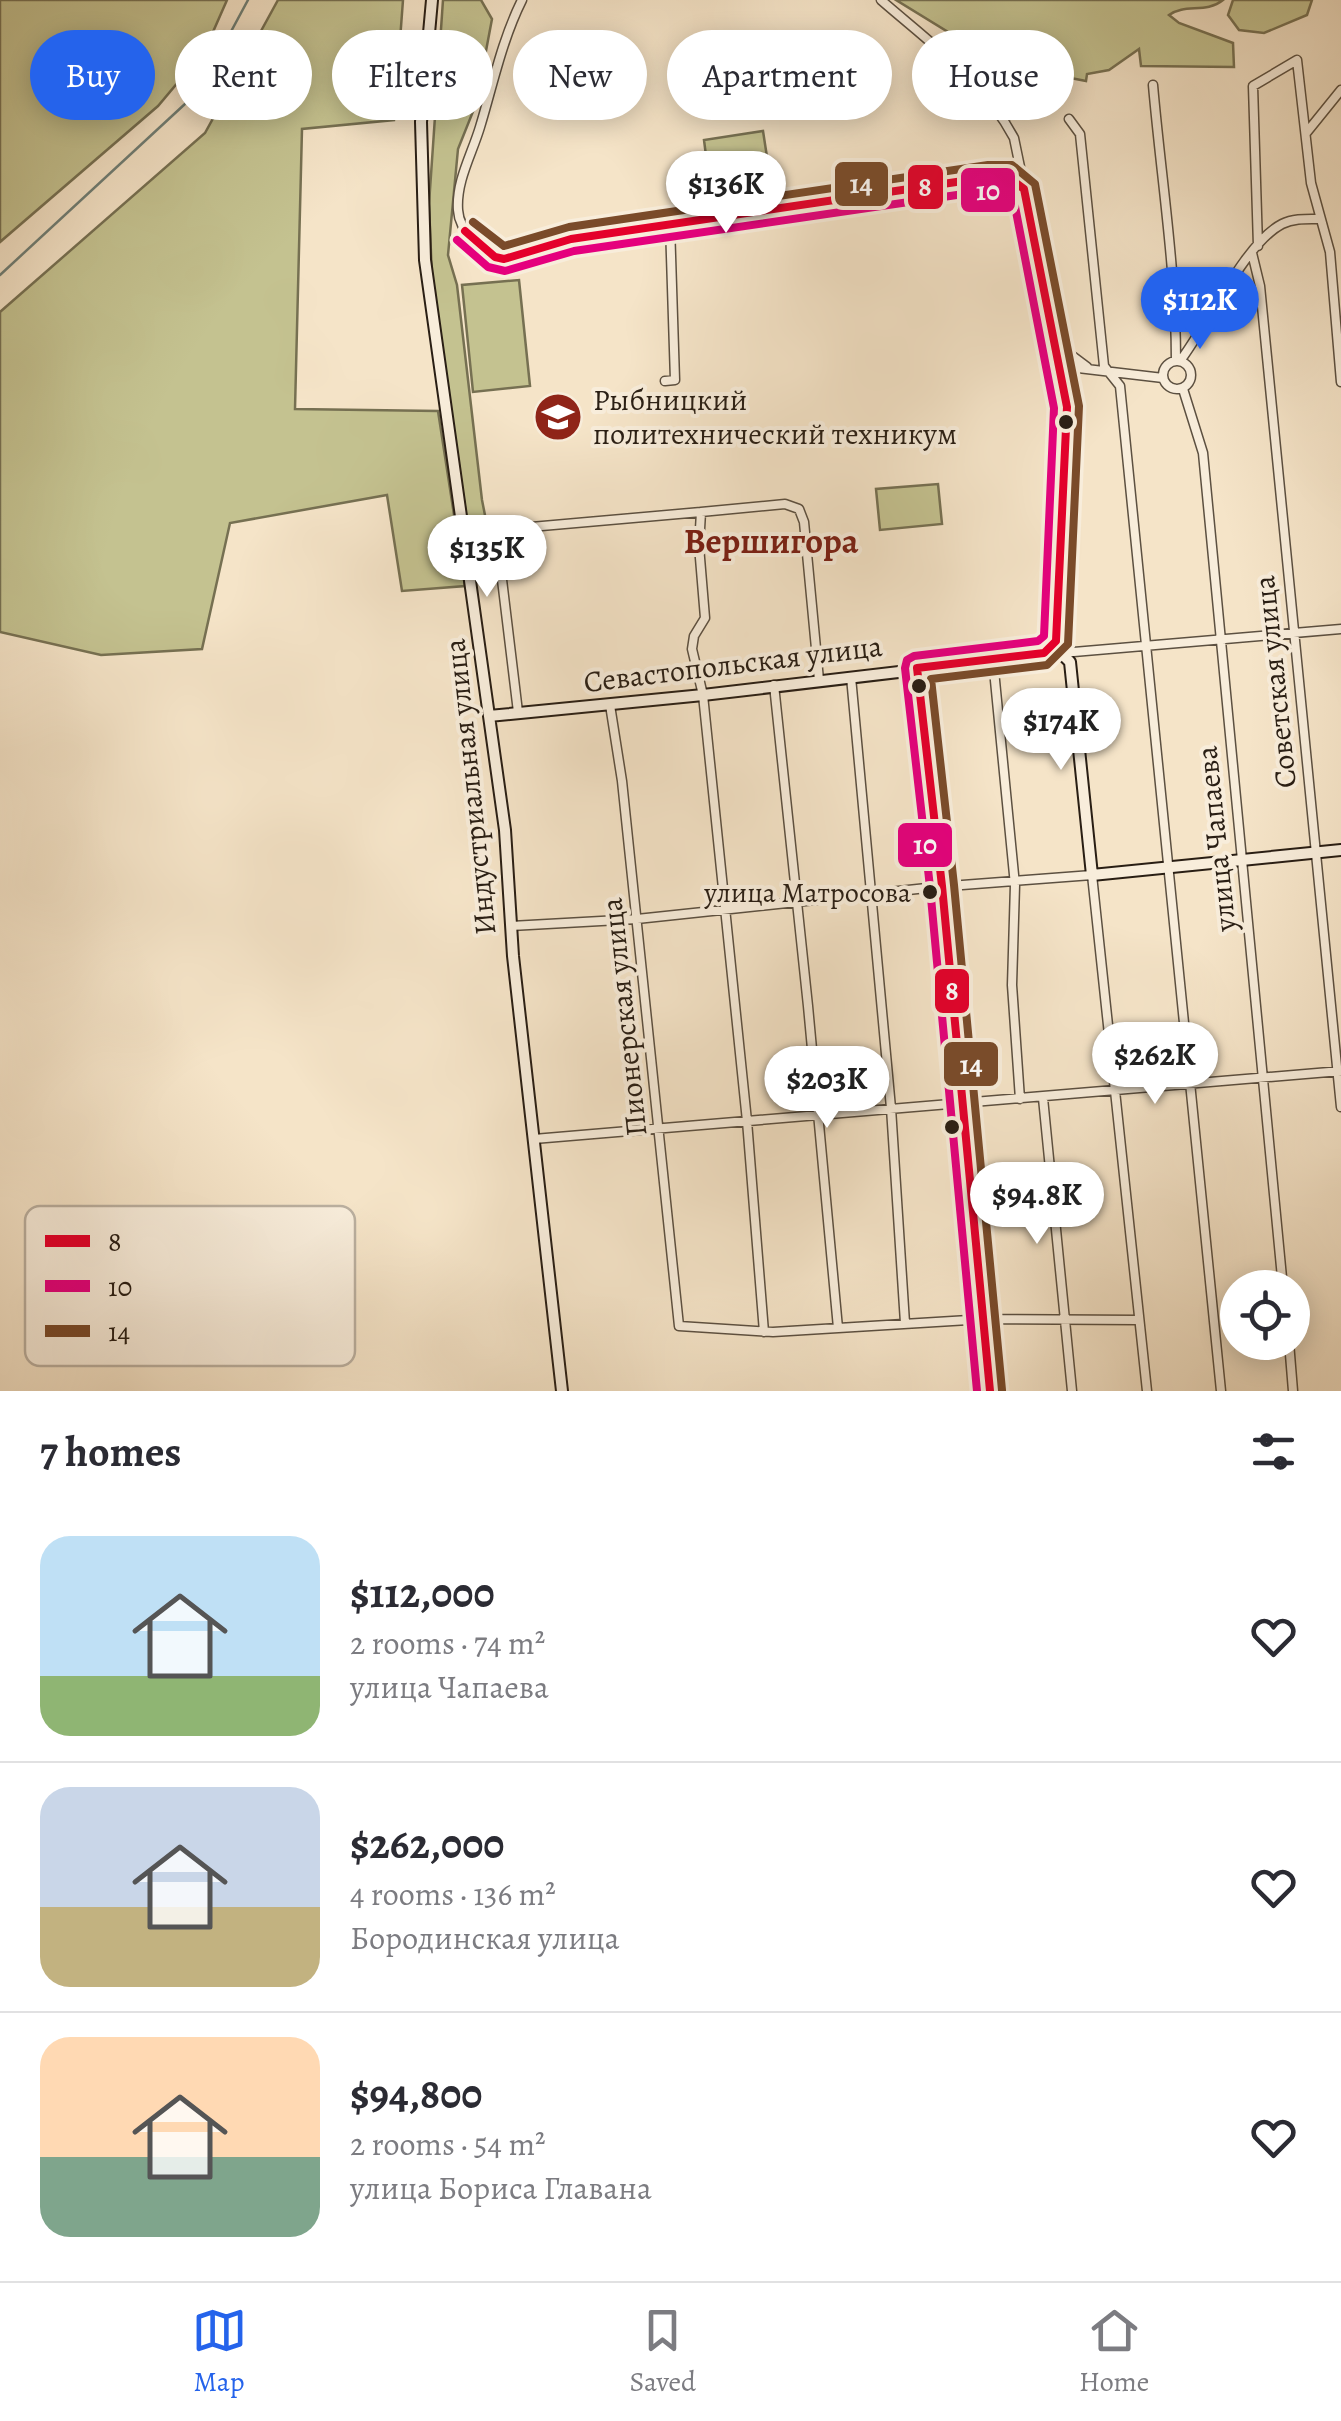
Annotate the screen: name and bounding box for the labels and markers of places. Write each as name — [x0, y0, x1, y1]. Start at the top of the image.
pin: $136K — [656, 151, 796, 236]
pin: $112K — [1130, 267, 1270, 352]
place label: Рыбницкий политехнический техникум — [593, 380, 957, 454]
school or university icon: Рыбницкий политехнический техникум — [532, 391, 584, 443]
unlabelled marker — [1056, 412, 1076, 432]
pin: $135K — [417, 515, 557, 600]
unlabelled marker — [909, 676, 929, 696]
pin: $174K — [991, 688, 1131, 773]
place label: улица Матросова — [703, 874, 911, 912]
marker: улица Матросова — [920, 882, 940, 902]
pin: $262K — [1085, 1022, 1225, 1107]
pin: $203K — [757, 1046, 897, 1131]
unlabelled marker — [942, 1117, 962, 1137]
pin: $94.8K — [956, 1162, 1118, 1247]

